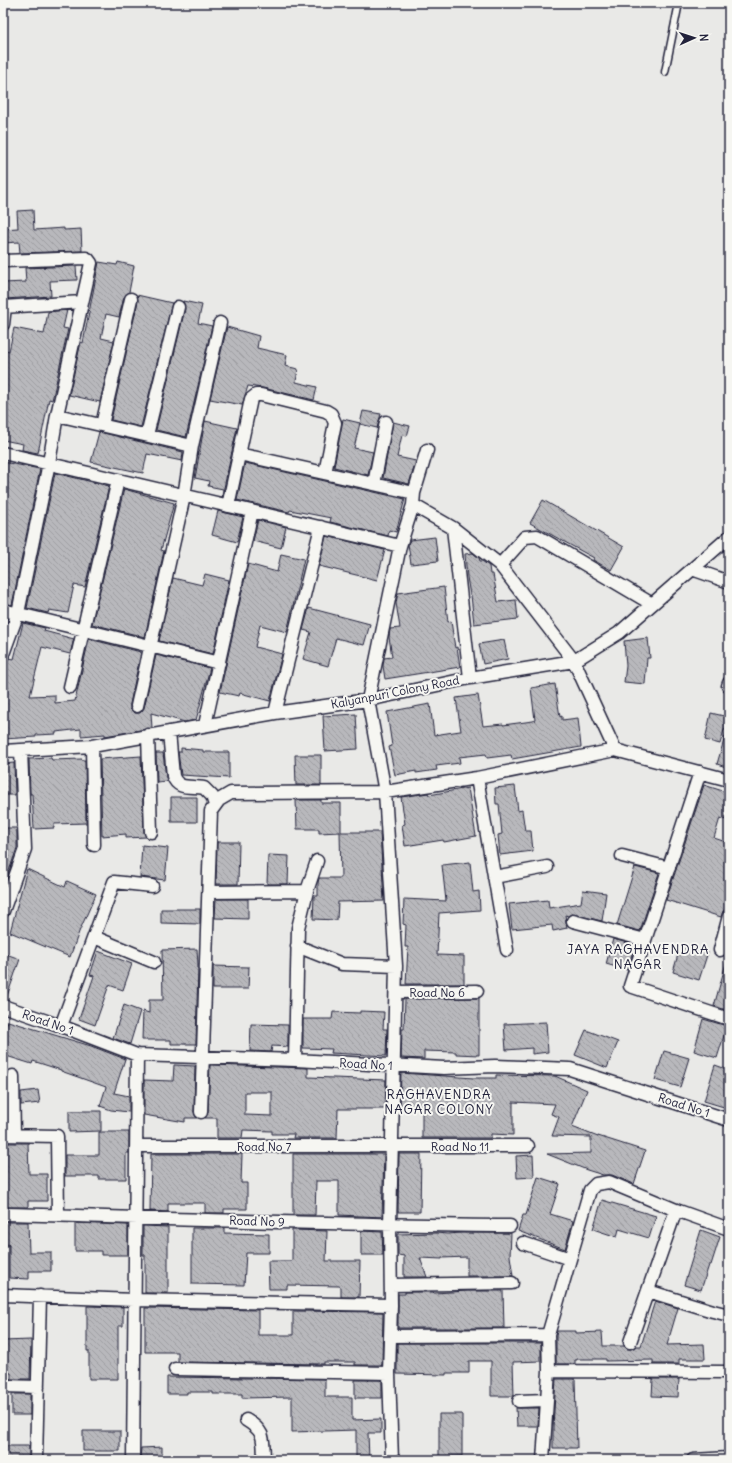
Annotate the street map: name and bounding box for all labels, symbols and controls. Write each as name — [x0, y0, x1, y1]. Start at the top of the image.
north arrow — [674, 18, 714, 58]
text: N — [697, 33, 711, 42]
street label: Kalyanpuri Colony Road — [330, 672, 460, 712]
district label: JAYA RAGHAVENDRA NAGAR — [567, 941, 709, 973]
street label: Road No 6 — [409, 985, 465, 1000]
street label: Road No 1 — [20, 1006, 76, 1038]
street label: Road No 1 — [339, 1055, 393, 1073]
district label: RAGHAVENDRA NAGAR COLONY — [384, 1086, 494, 1118]
street label: Road No 1 — [656, 1090, 712, 1120]
street label: Road No 7 — [237, 1139, 291, 1154]
street label: Road No 11 — [431, 1139, 489, 1154]
street label: Road No 9 — [229, 1213, 285, 1229]

